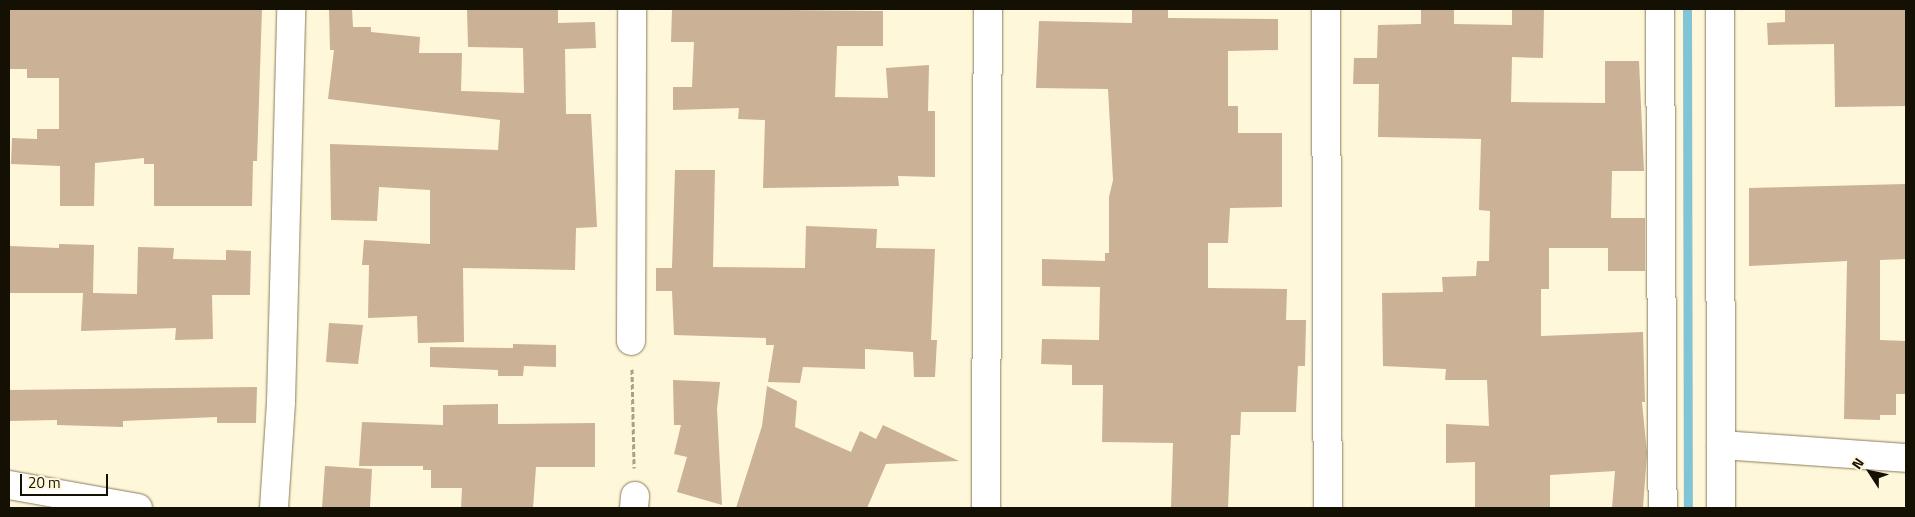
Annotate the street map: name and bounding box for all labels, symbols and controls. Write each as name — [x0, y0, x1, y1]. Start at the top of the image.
north arrow — [1845, 447, 1895, 497]
text: N — [1846, 453, 1869, 473]
scale bar — [22, 464, 110, 496]
text: 20 m — [28, 471, 61, 494]

